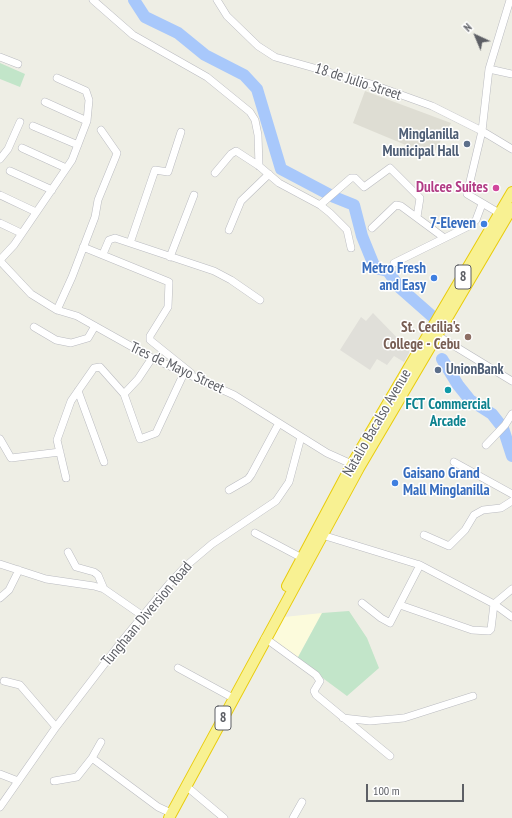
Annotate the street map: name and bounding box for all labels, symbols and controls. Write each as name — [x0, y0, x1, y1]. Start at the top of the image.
north arrow — [456, 16, 496, 56]
text: N — [461, 20, 475, 34]
street label: 18 de Julio Street — [312, 60, 404, 104]
place label: Minglanilla Municipal Hall — [383, 126, 459, 161]
marker: Minglanilla Municipal Hall — [462, 139, 472, 149]
place label: Dulcee Suites — [416, 179, 488, 197]
marker: Dulcee Suites — [491, 183, 501, 193]
place label: 7-Eleven — [430, 215, 476, 233]
marker: 7-Eleven — [479, 219, 489, 229]
place label: Metro Fresh and Easy — [362, 260, 426, 295]
road number: 8 — [455, 265, 471, 289]
marker: Metro Fresh and Easy — [429, 273, 439, 283]
place label: St. Cecilia's College - Cebu — [383, 319, 460, 354]
marker: St. Cecilia's College - Cebu — [463, 332, 473, 342]
street label: Tres de Mayo Street — [127, 338, 227, 398]
place label: UnionBank — [446, 361, 504, 379]
marker: UnionBank — [433, 365, 443, 375]
street label: Natalio Bacalso Avenue — [339, 366, 415, 480]
marker: FCT Commercial Arcade — [443, 385, 453, 395]
place label: FCT Commercial Arcade — [405, 396, 491, 431]
place label: Gaisano Grand Mall Minglanilla — [403, 465, 490, 500]
marker: Gaisano Grand Mall Minglanilla — [390, 478, 400, 488]
street label: Tunghaan Diversion Road — [98, 558, 196, 670]
road number: 8 — [215, 706, 231, 730]
scale bar — [368, 776, 466, 802]
text: 100 m — [373, 783, 400, 798]

